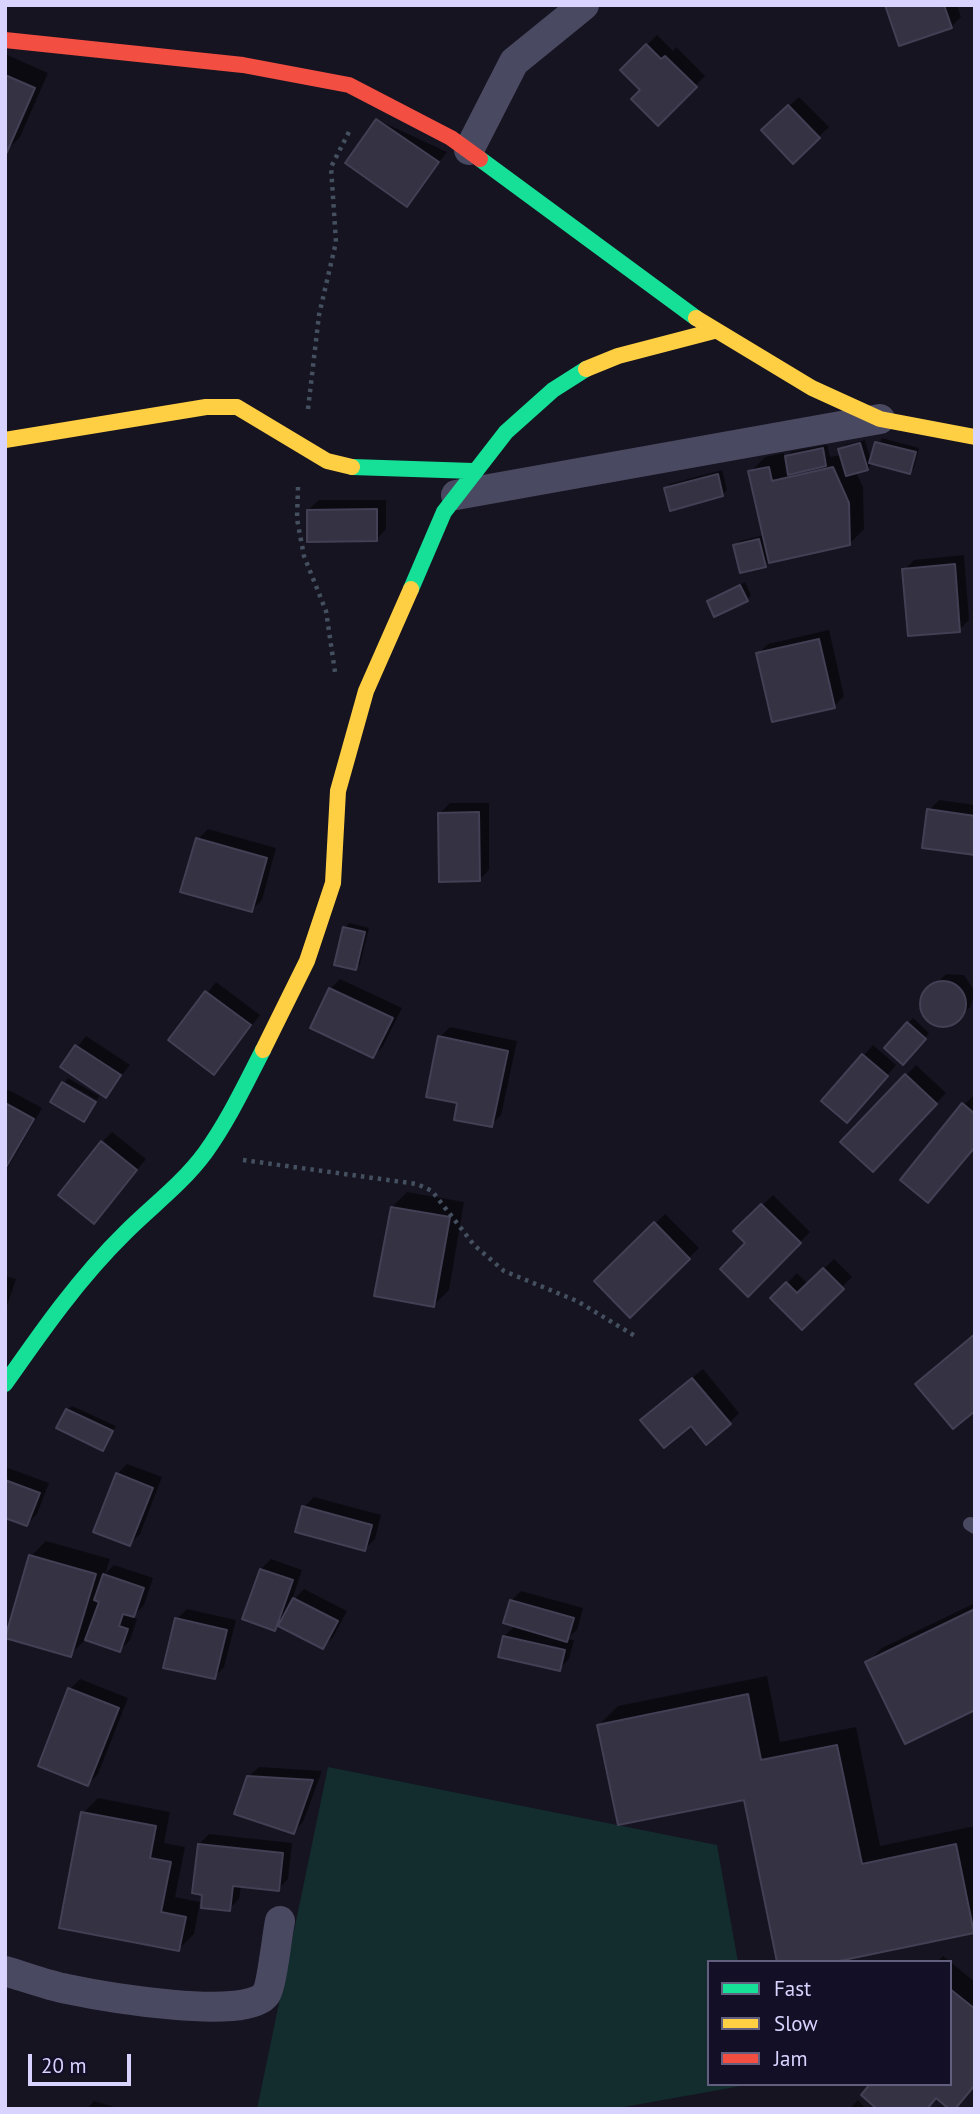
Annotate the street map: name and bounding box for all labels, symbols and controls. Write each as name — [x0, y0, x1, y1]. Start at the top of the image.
legend — [707, 1960, 952, 2086]
text: Fast — [774, 1975, 811, 2002]
text: Slow — [774, 2010, 818, 2037]
scale bar — [32, 2040, 135, 2084]
text: Jam — [774, 2045, 808, 2072]
text: 20 m — [41, 2052, 87, 2079]

